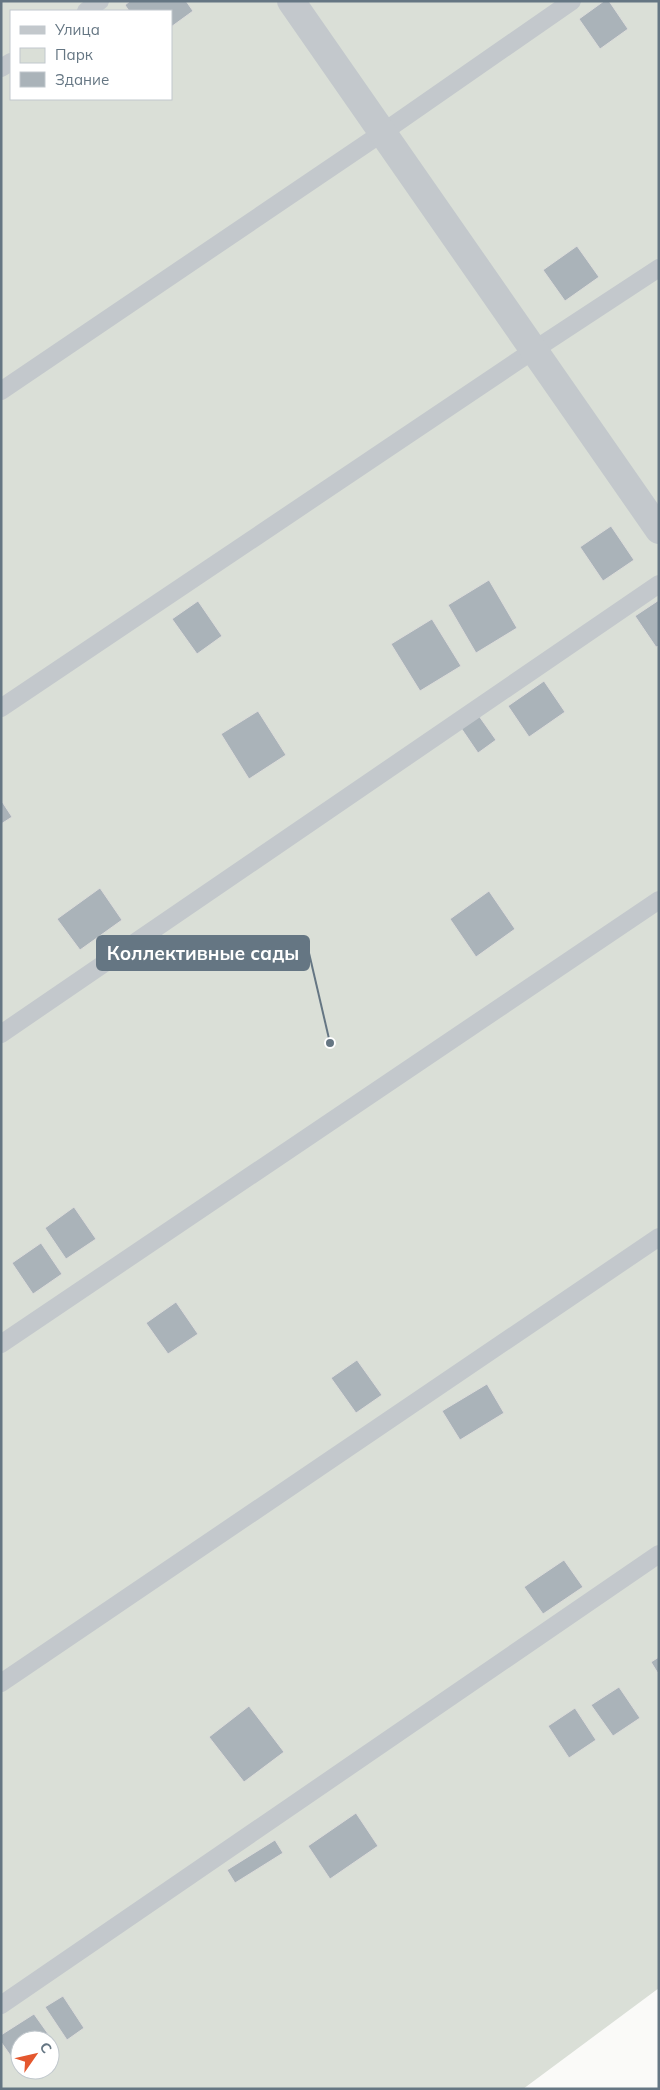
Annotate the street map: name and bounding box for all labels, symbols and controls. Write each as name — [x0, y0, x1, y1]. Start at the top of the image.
legend — [10, 10, 172, 100]
text: Улица — [54, 20, 100, 39]
text: Парк — [55, 45, 94, 64]
text: Здание — [55, 70, 109, 89]
callout: Коллективные сады — [97, 936, 309, 970]
text: Коллективные сады — [107, 941, 299, 965]
north arrow — [10, 2030, 60, 2080]
text: С — [36, 2039, 56, 2057]

